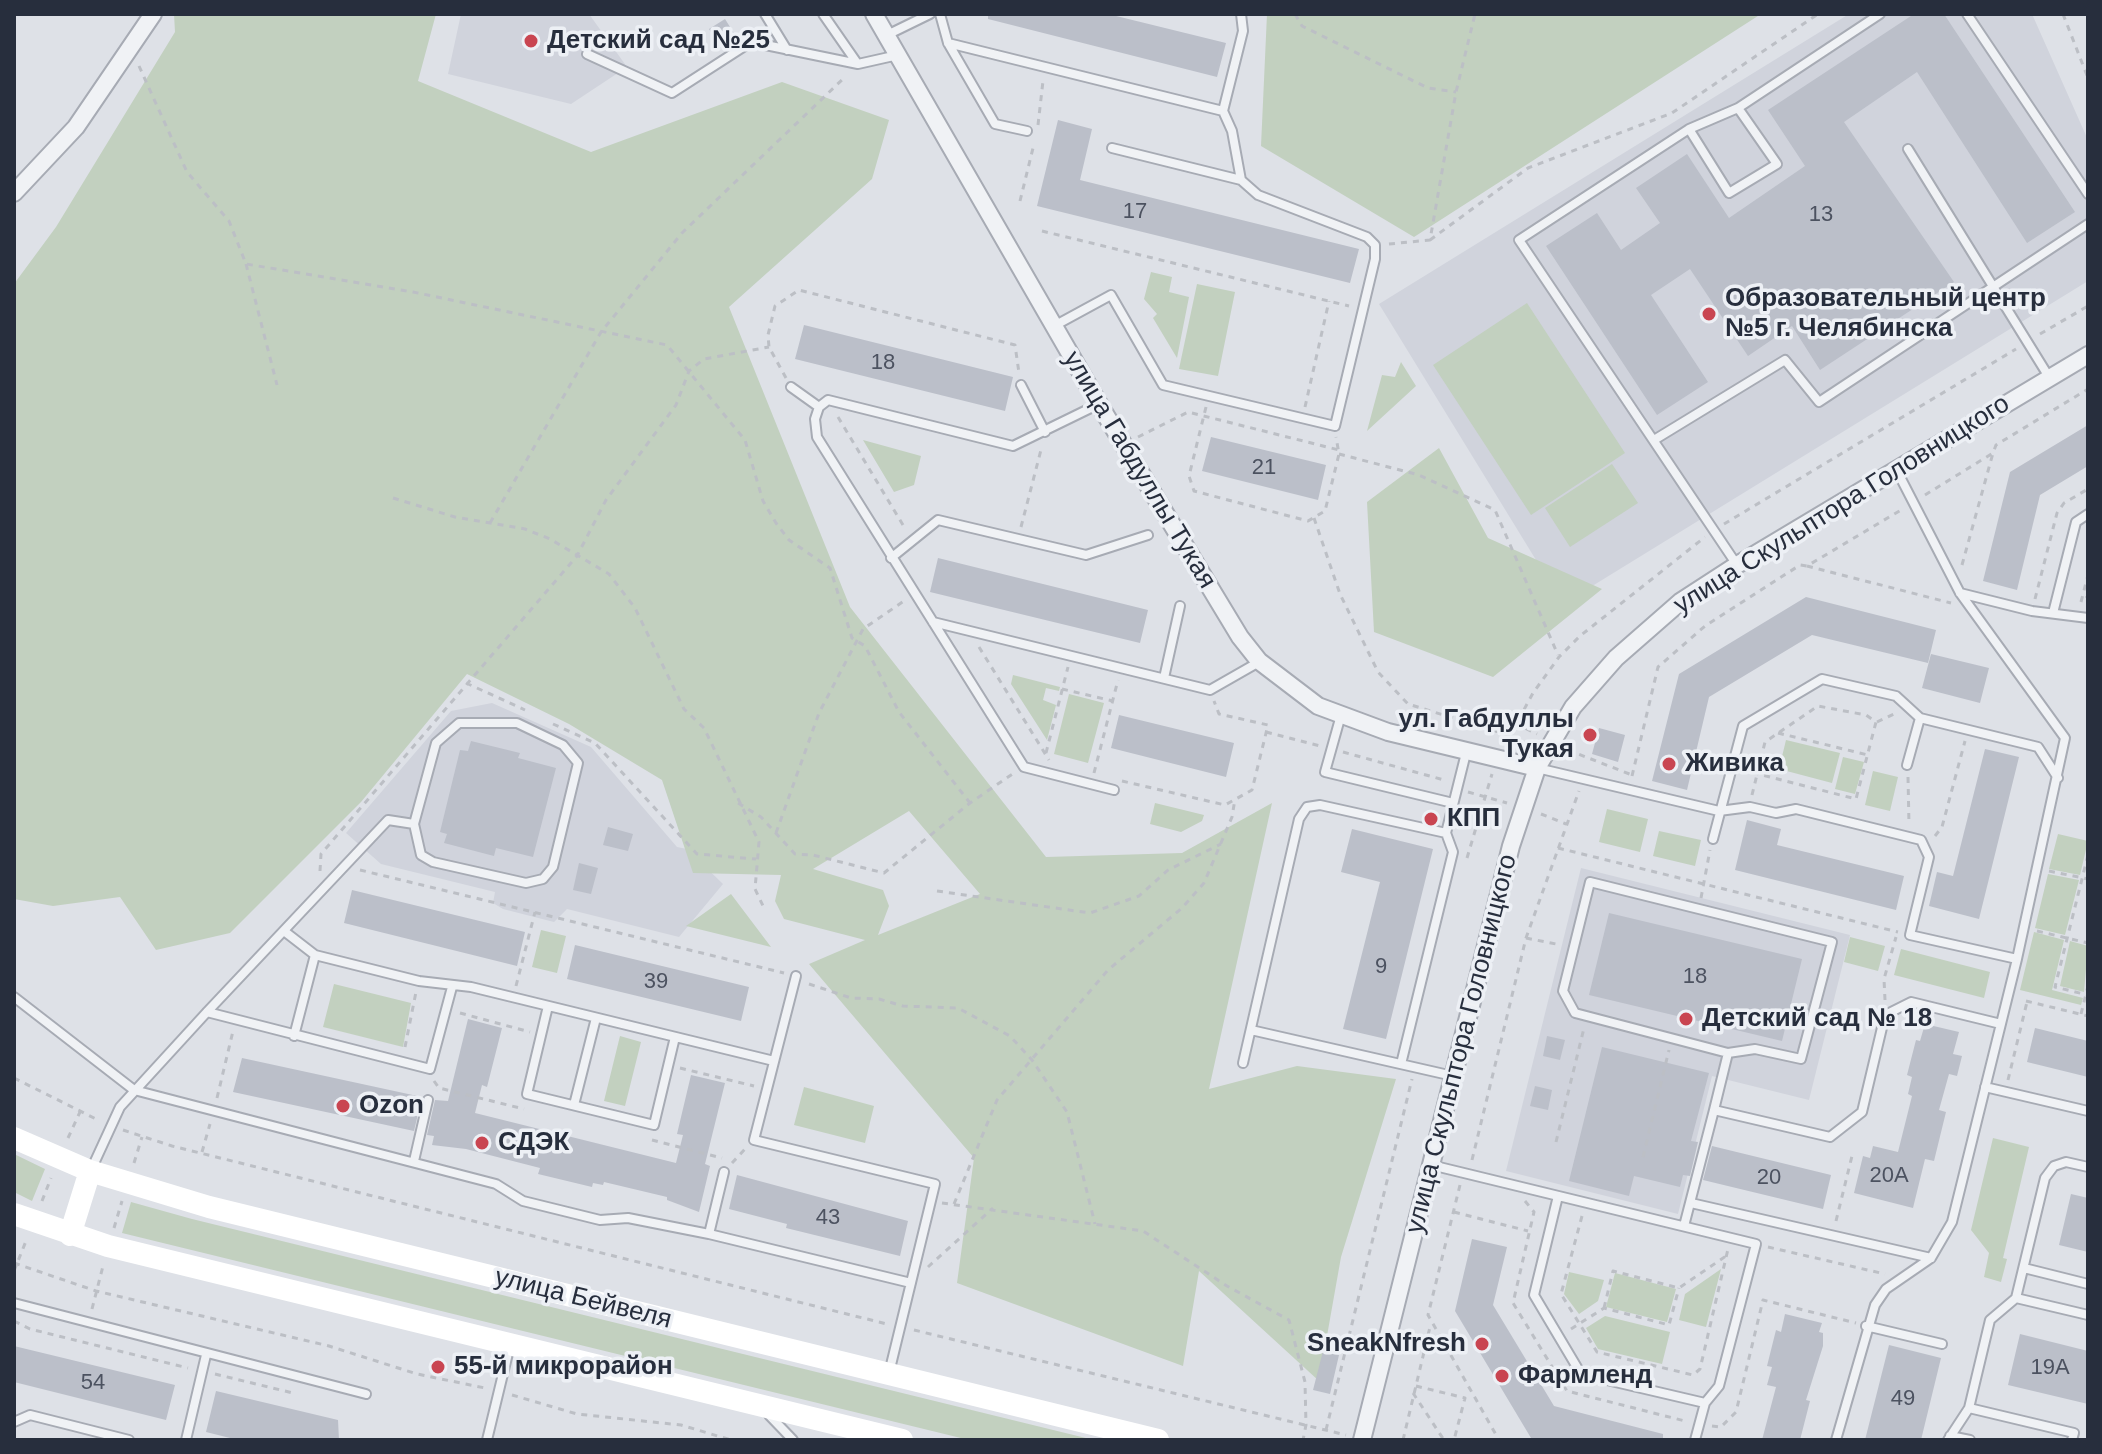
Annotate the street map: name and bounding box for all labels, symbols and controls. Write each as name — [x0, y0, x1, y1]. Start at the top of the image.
place label: Детский сад №25 — [547, 25, 770, 57]
marker: Детский сад №25 — [522, 32, 540, 50]
house number: 17 — [1123, 199, 1147, 225]
house number: 13 — [1809, 202, 1833, 228]
place label: Образовательный центр №5 г. Челябинска — [1725, 283, 2046, 344]
marker: Образовательный центр №5 г. Челябинска — [1700, 305, 1718, 323]
street label: улица Габдуллы Тукая — [1056, 346, 1222, 594]
house number: 18 — [871, 350, 895, 376]
street label: улица Скульптора Головницкого — [1668, 388, 2016, 622]
house number: 21 — [1252, 455, 1276, 481]
place label: ул. Габдуллы Тукая — [1398, 704, 1574, 766]
marker: ул. Габдуллы Тукая — [1581, 726, 1599, 744]
place label: Живика — [1685, 748, 1784, 780]
marker: Живика — [1660, 755, 1678, 773]
place label: КПП — [1447, 803, 1500, 835]
marker: КПП — [1422, 810, 1440, 828]
street label: улица Скульптора Головницкого — [1400, 851, 1524, 1237]
house number: 9 — [1375, 954, 1387, 980]
house number: 18 — [1683, 964, 1707, 990]
house number: 39 — [644, 969, 668, 995]
place label: Детский сад № 18 — [1702, 1003, 1932, 1035]
marker: Детский сад № 18 — [1677, 1010, 1695, 1028]
place label: Ozon — [359, 1090, 424, 1122]
marker: Ozon — [334, 1097, 352, 1115]
place label: СДЭК — [498, 1127, 569, 1159]
marker: СДЭК — [473, 1134, 491, 1152]
house number: 20А — [1869, 1163, 1909, 1189]
house number: 20 — [1757, 1165, 1781, 1191]
house number: 43 — [816, 1205, 840, 1231]
street label: улица Бейвеля — [491, 1262, 675, 1336]
place label: SneakNfresh — [1307, 1328, 1466, 1360]
marker: SneakNfresh — [1473, 1335, 1491, 1353]
place label: 55-й микрорайон — [454, 1351, 673, 1383]
house number: 19А — [2030, 1355, 2070, 1381]
marker: 55-й микрорайон — [429, 1358, 447, 1376]
place label: Фармленд — [1518, 1360, 1652, 1392]
marker: Фармленд — [1493, 1367, 1511, 1385]
house number: 54 — [81, 1370, 105, 1396]
house number: 49 — [1891, 1386, 1915, 1412]

